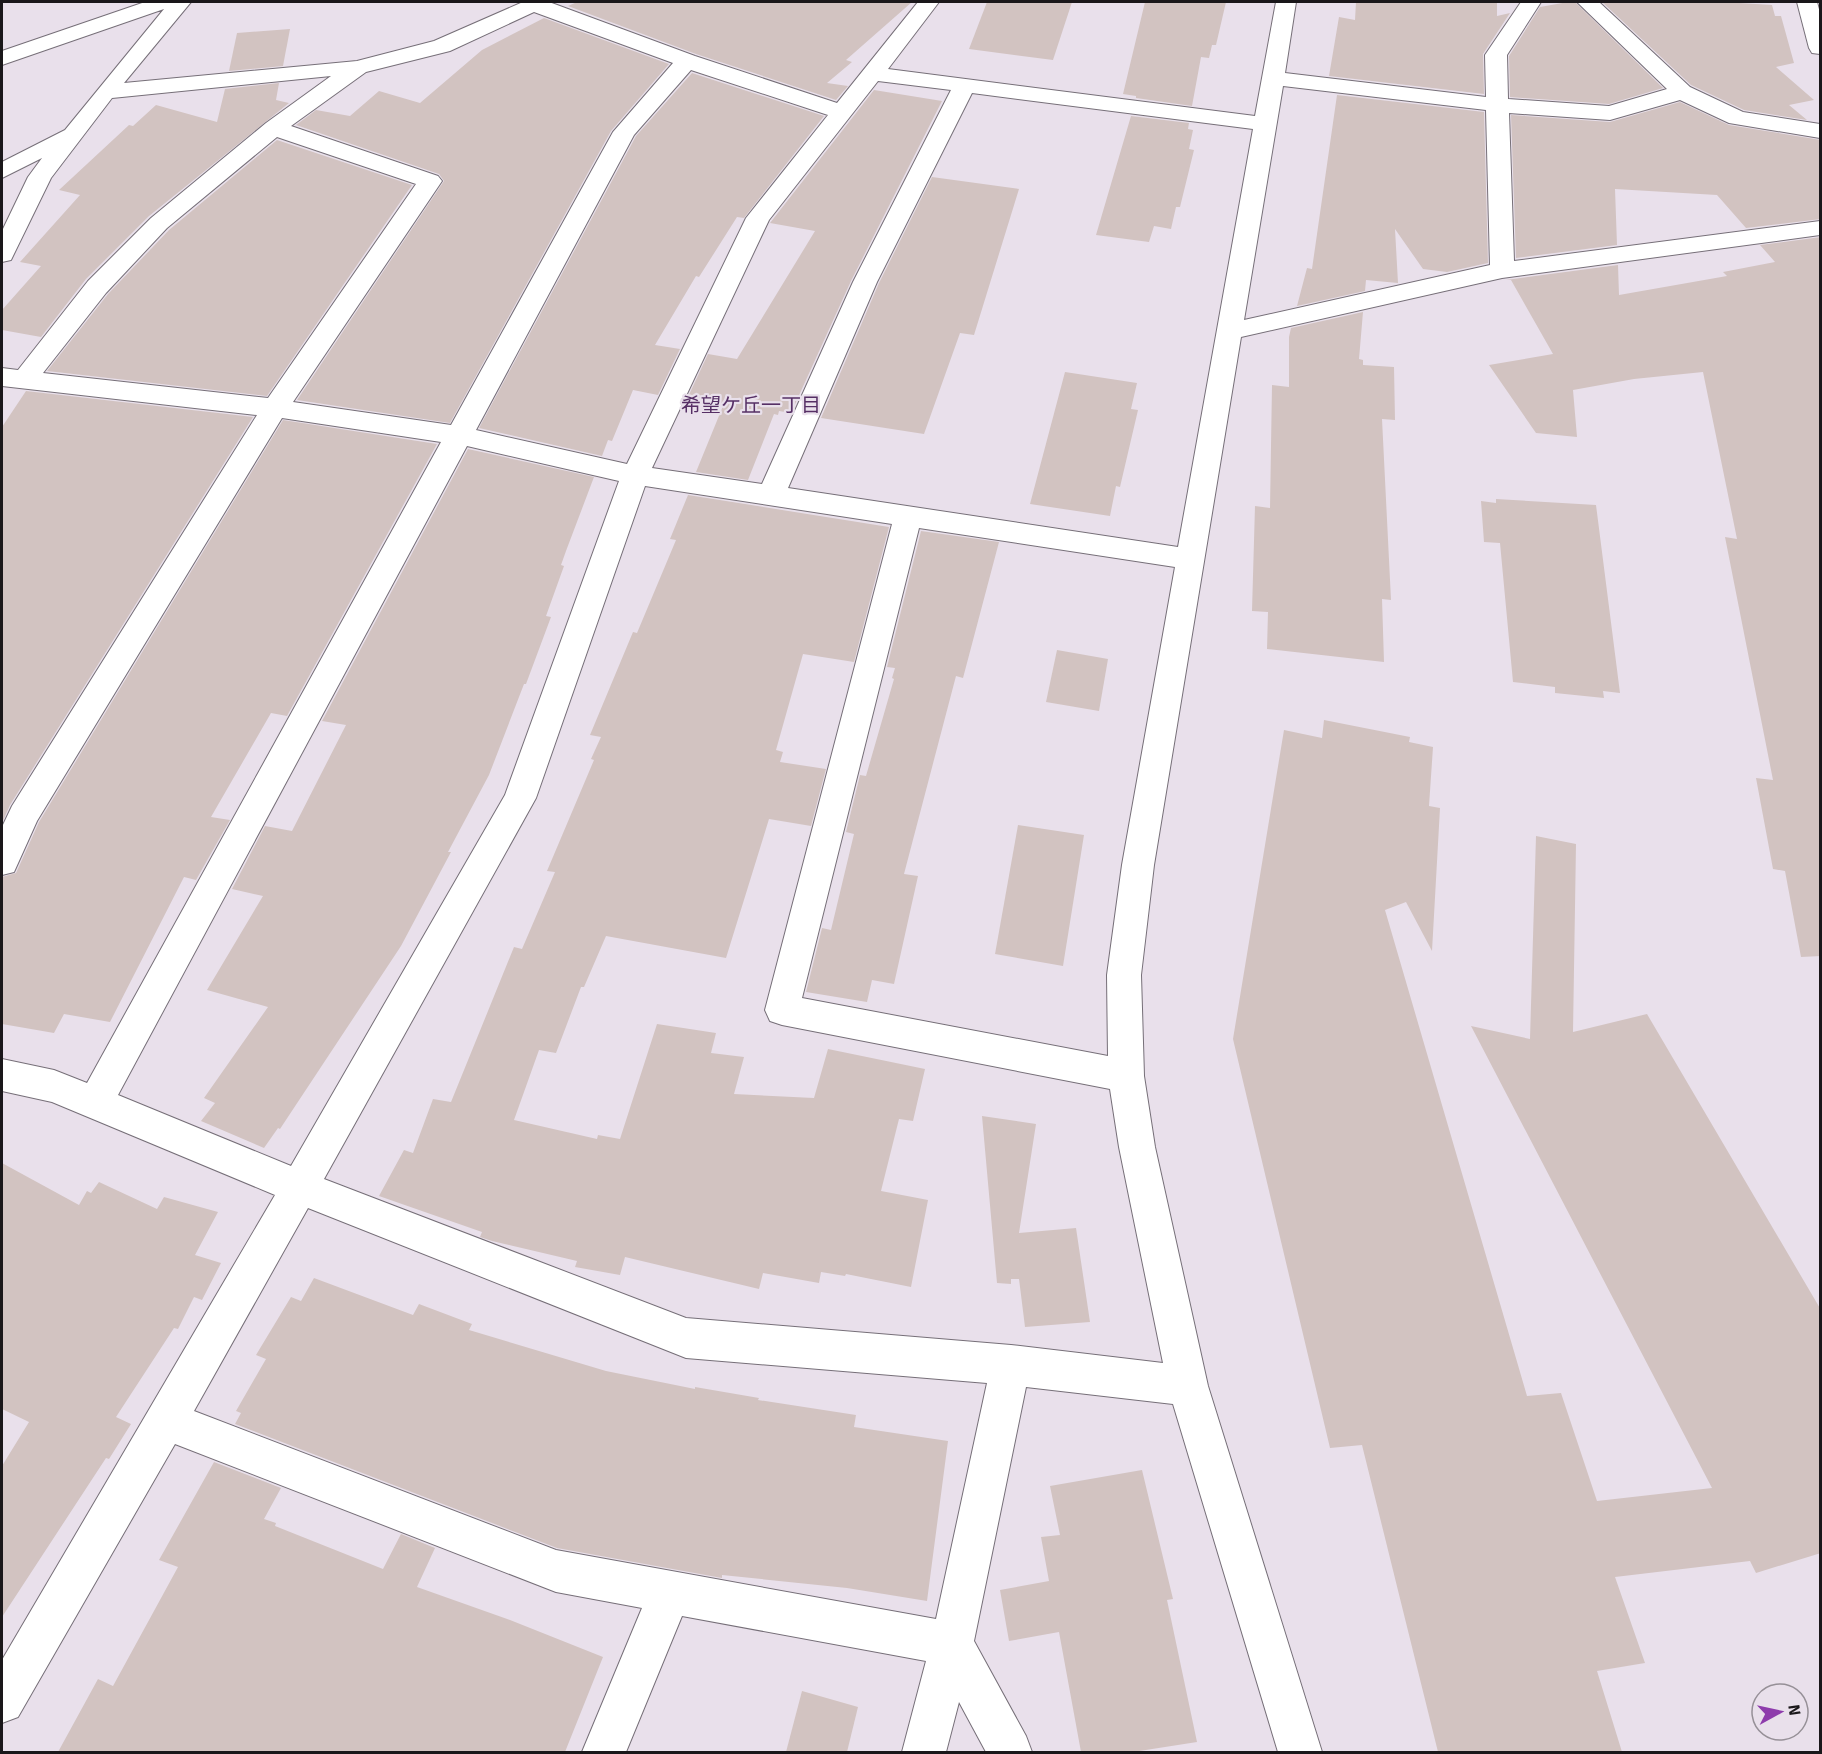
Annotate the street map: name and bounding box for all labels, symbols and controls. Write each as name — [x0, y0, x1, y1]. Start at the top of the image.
district label: 希望ケ丘一丁目 — [681, 393, 821, 418]
north arrow — [1750, 1682, 1810, 1742]
text: N — [1783, 1703, 1805, 1717]

